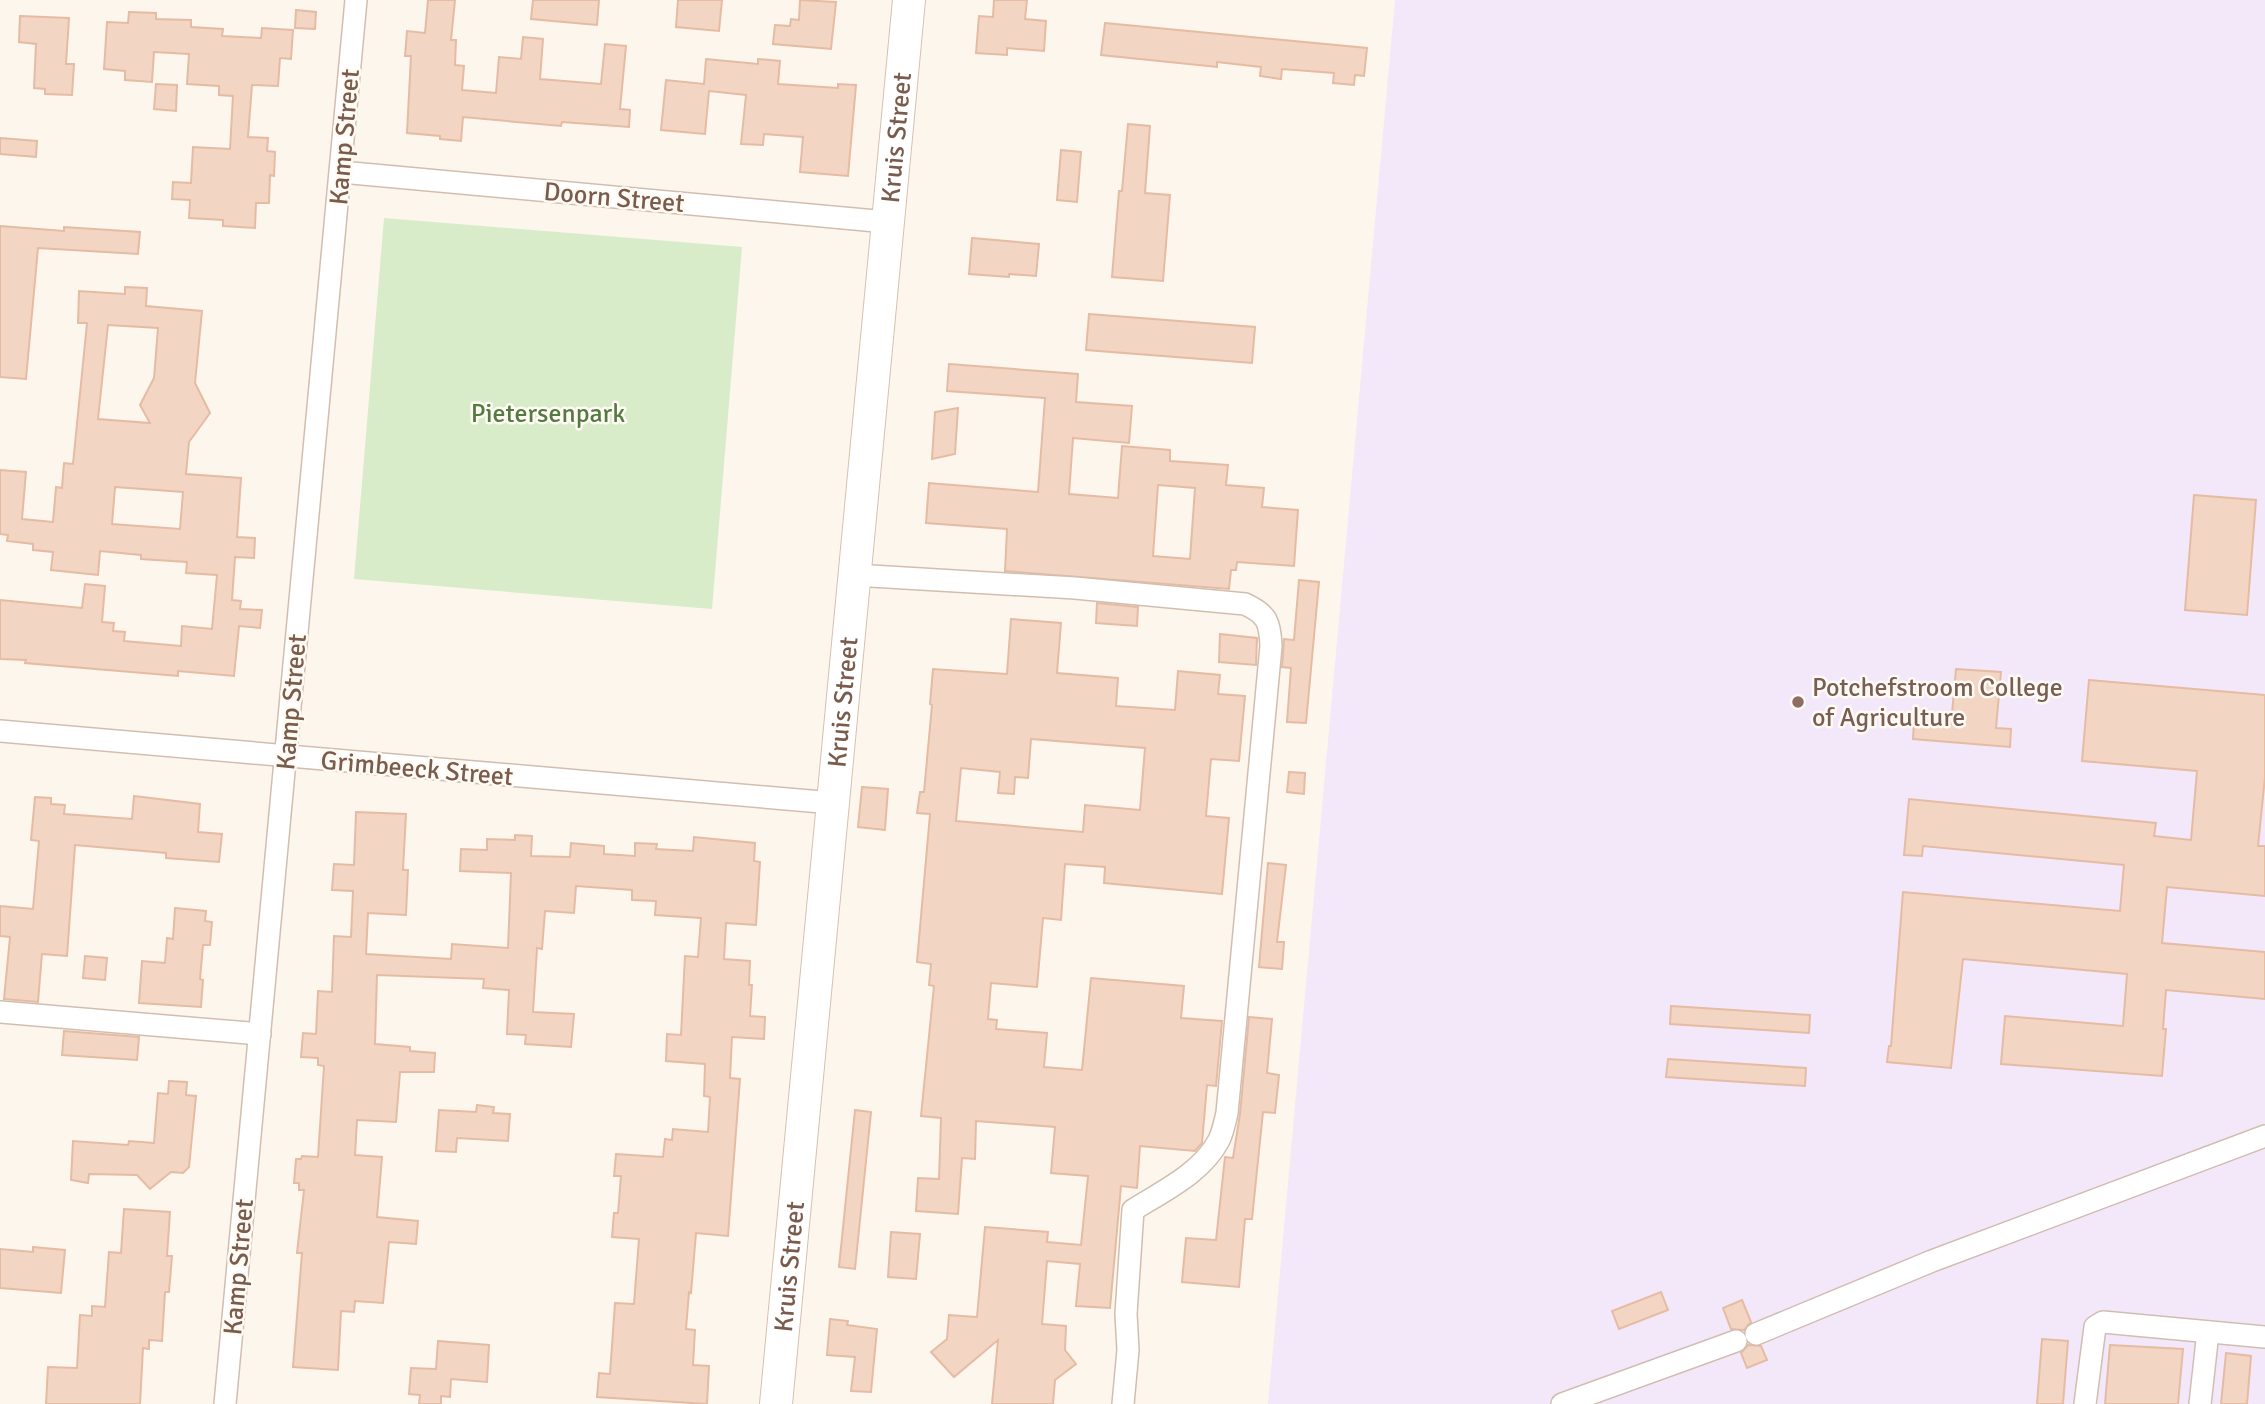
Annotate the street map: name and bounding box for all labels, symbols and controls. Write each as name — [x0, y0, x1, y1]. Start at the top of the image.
street label: Kamp Street — [323, 68, 367, 207]
street label: Kruis Street — [875, 71, 919, 205]
street label: Doorn Street — [542, 176, 686, 220]
park label: Pietersenpark — [471, 398, 625, 430]
street label: Kamp Street — [270, 633, 314, 772]
street label: Kruis Street — [821, 635, 866, 769]
place label: Potchefstroom College of Agriculture — [1812, 672, 2063, 734]
marker: Potchefstroom College of Agriculture — [1790, 694, 1806, 710]
street label: Grimbeeck Street — [319, 745, 514, 793]
street label: Kamp Street — [217, 1198, 261, 1337]
street label: Kruis Street — [768, 1200, 812, 1334]

